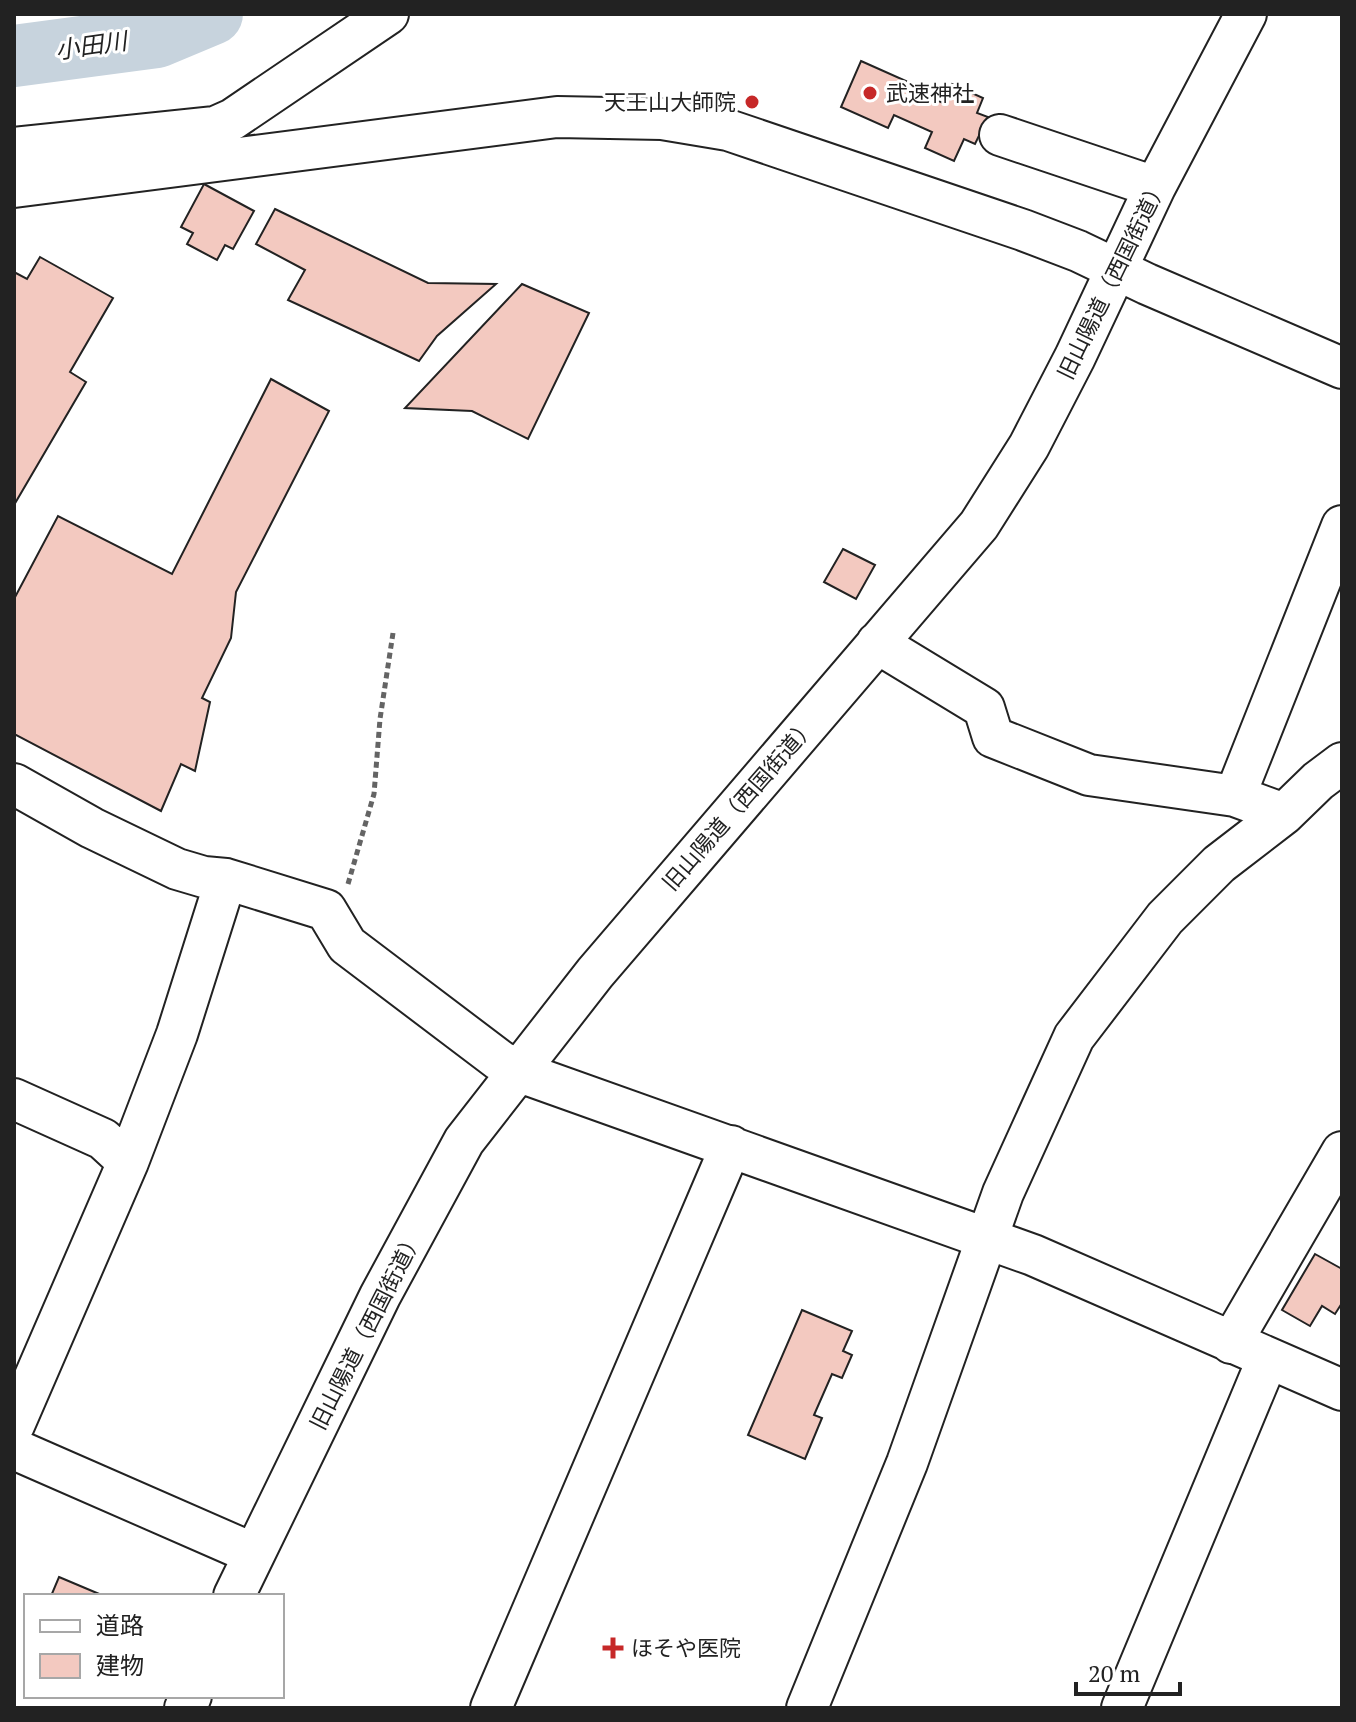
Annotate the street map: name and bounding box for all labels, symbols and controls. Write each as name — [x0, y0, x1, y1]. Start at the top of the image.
water label: 小田川 — [53, 24, 132, 66]
place label: 武速神社 — [886, 78, 974, 107]
marker: 武速神社 — [861, 84, 879, 102]
place label: 天王山大師院 — [604, 87, 736, 116]
marker: 天王山大師院 — [743, 93, 761, 111]
street label: 旧山陽道（西国街道） — [1050, 174, 1173, 384]
street label: 旧山陽道（西国街道） — [656, 711, 822, 896]
street label: 旧山陽道（西国街道） — [303, 1225, 428, 1434]
legend — [24, 1594, 284, 1698]
text: 道路 — [96, 1609, 144, 1641]
place label: ほそや医院 — [631, 1633, 741, 1662]
marker: ほそや医院 — [602, 1637, 624, 1659]
scale bar — [1076, 1646, 1180, 1696]
text: 建物 — [96, 1649, 144, 1681]
text: 20 m — [1088, 1657, 1140, 1689]

